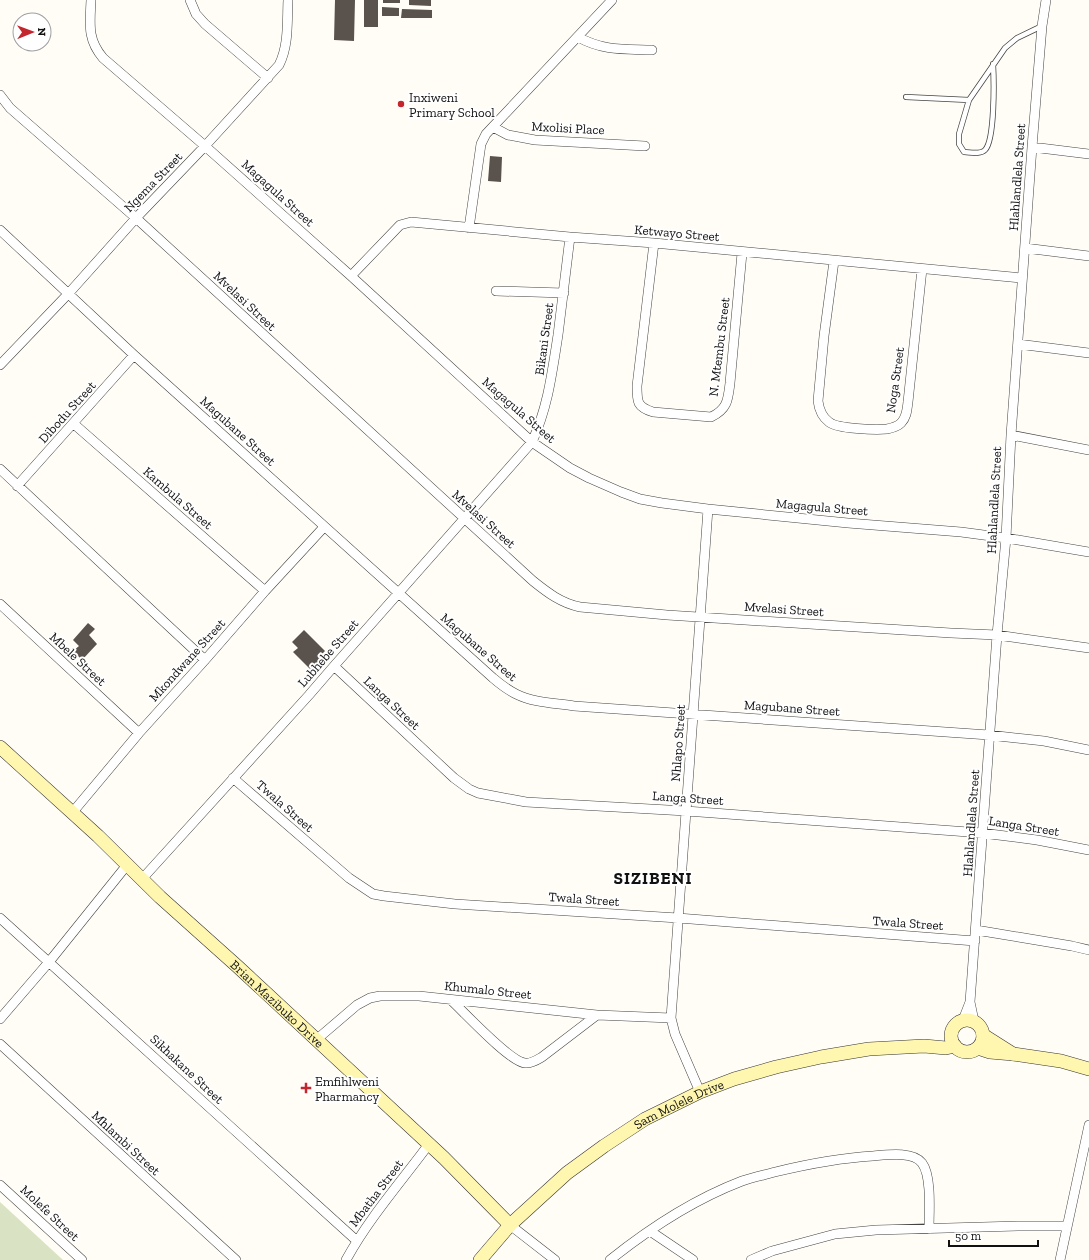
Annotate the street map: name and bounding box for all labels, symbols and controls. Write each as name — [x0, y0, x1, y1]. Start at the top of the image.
north arrow — [12, 12, 52, 52]
text: N — [35, 28, 48, 37]
place label: Inxiweni Primary School — [409, 90, 495, 120]
marker: Inxiweni Primary School — [396, 99, 406, 109]
street label: Mxolisi Place — [531, 119, 605, 137]
street label: Hlahlandlela Street — [1006, 123, 1028, 231]
street label: Ngema Street — [121, 149, 185, 215]
street label: Magagula Street — [239, 157, 317, 230]
street label: Ketwayo Street — [634, 222, 720, 244]
street label: Mvelasi Street — [211, 268, 279, 334]
street label: N. Mtembu Street — [705, 296, 733, 397]
street label: Bikani Street — [532, 302, 557, 376]
street label: Noga Street — [883, 346, 907, 414]
street label: Magagula Street — [479, 374, 559, 446]
street label: Dibodu Street — [35, 378, 99, 446]
street label: Magubane Street — [197, 393, 279, 469]
street label: Hlahlandlela Street — [984, 446, 1004, 554]
street label: Kambula Street — [140, 464, 216, 532]
street label: Mvelasi Street — [449, 487, 519, 551]
street label: Magagula Street — [775, 496, 869, 519]
street label: Mvelasi Street — [744, 599, 825, 619]
street label: Magubane Street — [438, 610, 520, 684]
street label: Mkondwane Street — [146, 615, 228, 704]
street label: Lubhebe Street — [294, 616, 362, 690]
street label: Mbele Street — [47, 629, 109, 689]
street label: Langa Street — [361, 673, 423, 733]
street label: Magubane Street — [744, 697, 841, 719]
street label: Nhlapo Street — [668, 704, 688, 782]
street label: Hlahlandlela Street — [960, 769, 982, 877]
street label: Twala Street — [253, 777, 317, 835]
street label: Langa Street — [652, 788, 724, 808]
street label: Langa Street — [988, 813, 1061, 839]
district label: SIZIBENI — [613, 868, 693, 888]
street label: Twala Street — [548, 889, 620, 909]
street label: Twala Street — [872, 913, 944, 933]
street label: Brian Mazibuko Drive — [228, 957, 327, 1051]
street label: Khumalo Street — [444, 978, 533, 1002]
street label: Sikhakane Street — [147, 1031, 227, 1107]
place label: Emfihlweni Pharmancy — [315, 1074, 379, 1104]
street label: Sam Molele Drive — [631, 1076, 726, 1132]
marker: Emfihlweni Pharmancy — [300, 1082, 312, 1094]
street label: Mhlambi Street — [89, 1108, 163, 1178]
street label: Mbatha Street — [346, 1156, 406, 1230]
street label: Molefe Street — [18, 1182, 83, 1244]
scale bar — [949, 1222, 1038, 1248]
text: 50 m — [955, 1229, 982, 1243]

